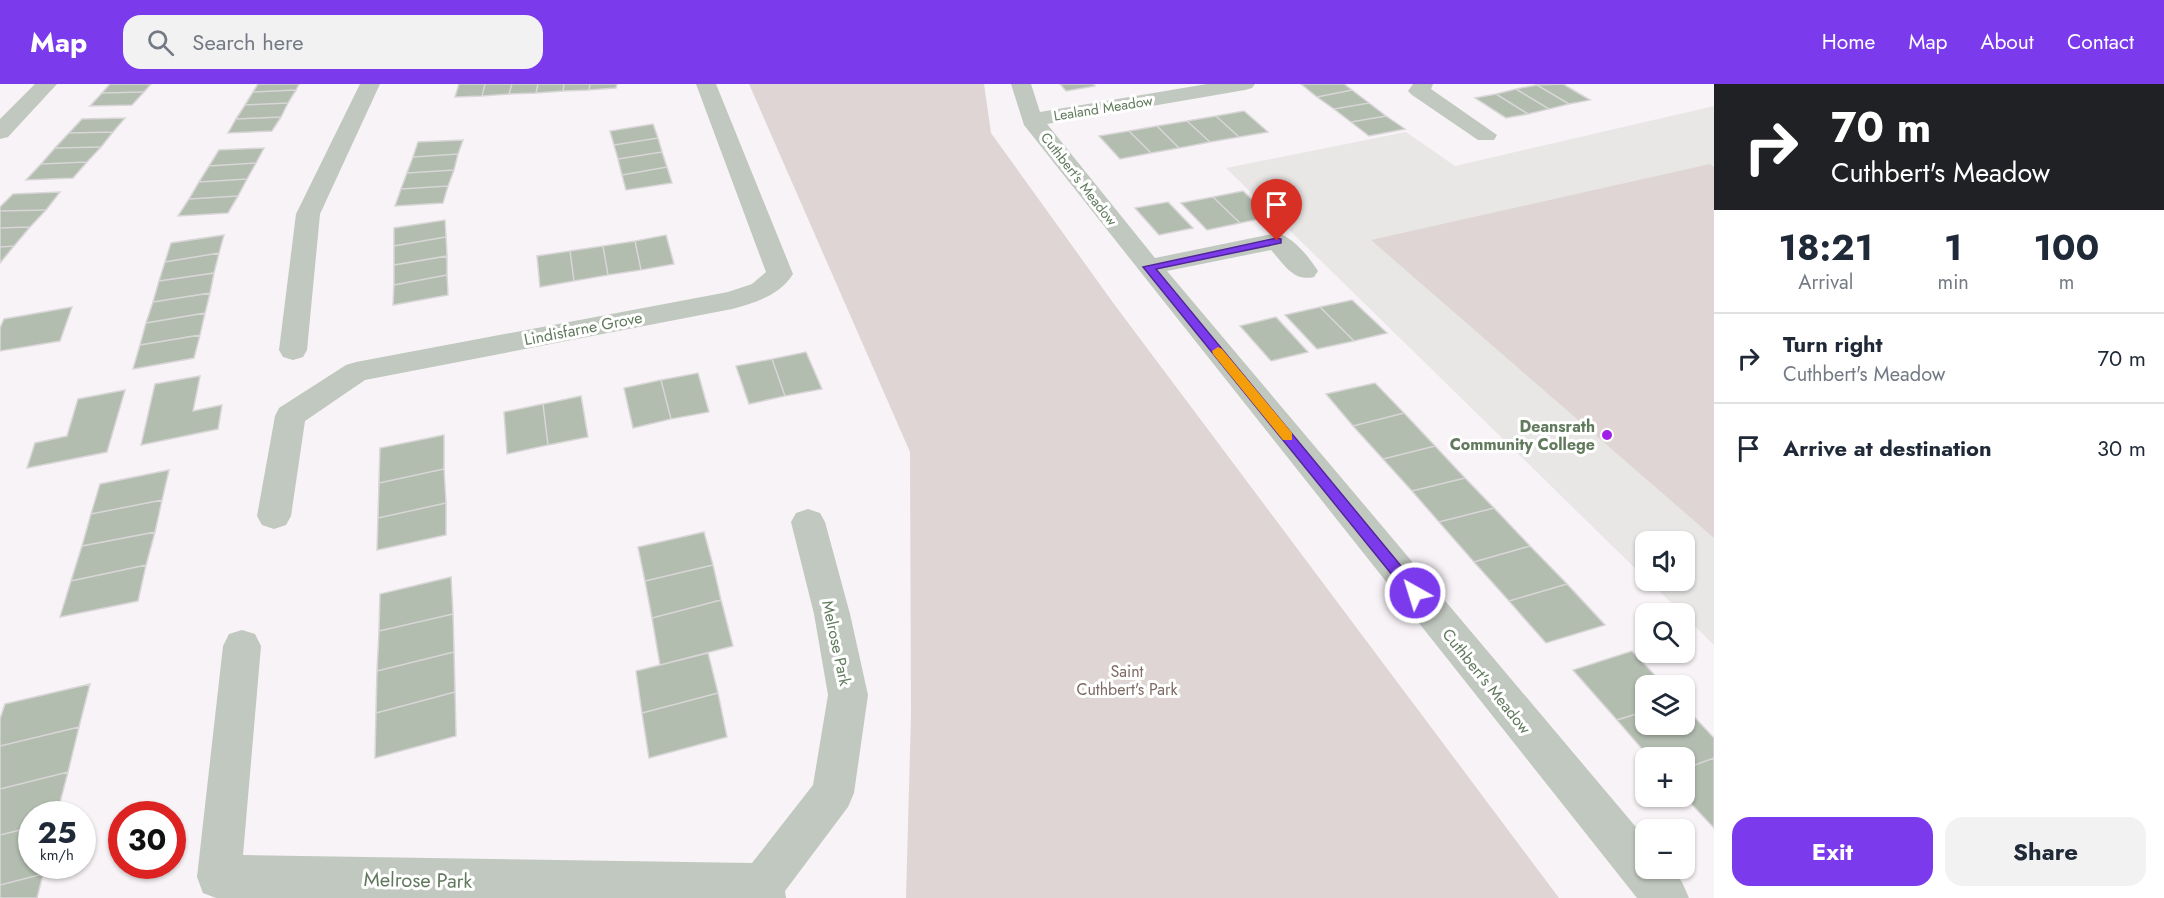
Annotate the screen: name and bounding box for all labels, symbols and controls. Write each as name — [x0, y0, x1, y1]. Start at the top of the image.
search box — [123, 15, 543, 69]
text: Map — [30, 22, 87, 63]
icon: search — [144, 26, 177, 59]
text: Search here — [192, 26, 304, 58]
text: Home — [1822, 27, 1875, 57]
text: Map — [1908, 27, 1948, 57]
text: About — [1981, 27, 2034, 57]
text: Contact — [2067, 27, 2134, 57]
street label: Lealand Meadow — [1052, 90, 1154, 126]
text: 70 m — [1831, 97, 1931, 158]
icon: right — [1732, 108, 1810, 186]
street label: Cuthbert's Meadow — [1036, 128, 1122, 230]
text: Cuthbert's Meadow — [1831, 153, 2050, 192]
pin — [1251, 179, 1302, 241]
icon: arrive — [1260, 188, 1293, 221]
text: 18:21 — [1779, 221, 1873, 273]
text: 1 — [1944, 221, 1962, 273]
text: 100 — [2033, 221, 2099, 273]
text: Arrival — [1798, 268, 1853, 297]
text: min — [1938, 268, 1969, 297]
text: m — [2059, 268, 2074, 297]
street label: Lindisfarne Grove — [522, 306, 644, 351]
text: Turn right — [1783, 328, 1883, 360]
icon: right — [1732, 342, 1765, 375]
text: 70 m — [2097, 342, 2146, 374]
text: Cuthbert's Meadow — [1783, 360, 1945, 389]
place label: Deansrath Community College — [1450, 415, 1595, 456]
marker: Deansrath Community College — [1600, 428, 1614, 442]
icon: arrive — [1732, 432, 1765, 465]
text: Arrive at destination — [1783, 432, 1992, 464]
text: 30 m — [2097, 432, 2146, 464]
map controls — [1635, 531, 1695, 879]
button: sound — [1635, 531, 1695, 591]
position arrow — [1383, 561, 1447, 625]
street label: Melrose Park — [816, 598, 857, 689]
button: search — [1635, 603, 1695, 663]
street label: Cuthbert's Meadow — [1437, 624, 1536, 739]
park label: Saint Cuthbert's Park — [1076, 660, 1178, 701]
button: layers — [1635, 675, 1695, 735]
button: + — [1635, 747, 1695, 807]
speed limit sign: 30 — [108, 801, 186, 879]
text: 25 — [37, 811, 77, 854]
button: Exit — [1732, 817, 1933, 886]
button: Share — [1945, 817, 2146, 886]
button: − — [1635, 819, 1695, 879]
text: km/h — [40, 844, 74, 866]
street label: Melrose Park — [363, 865, 473, 896]

